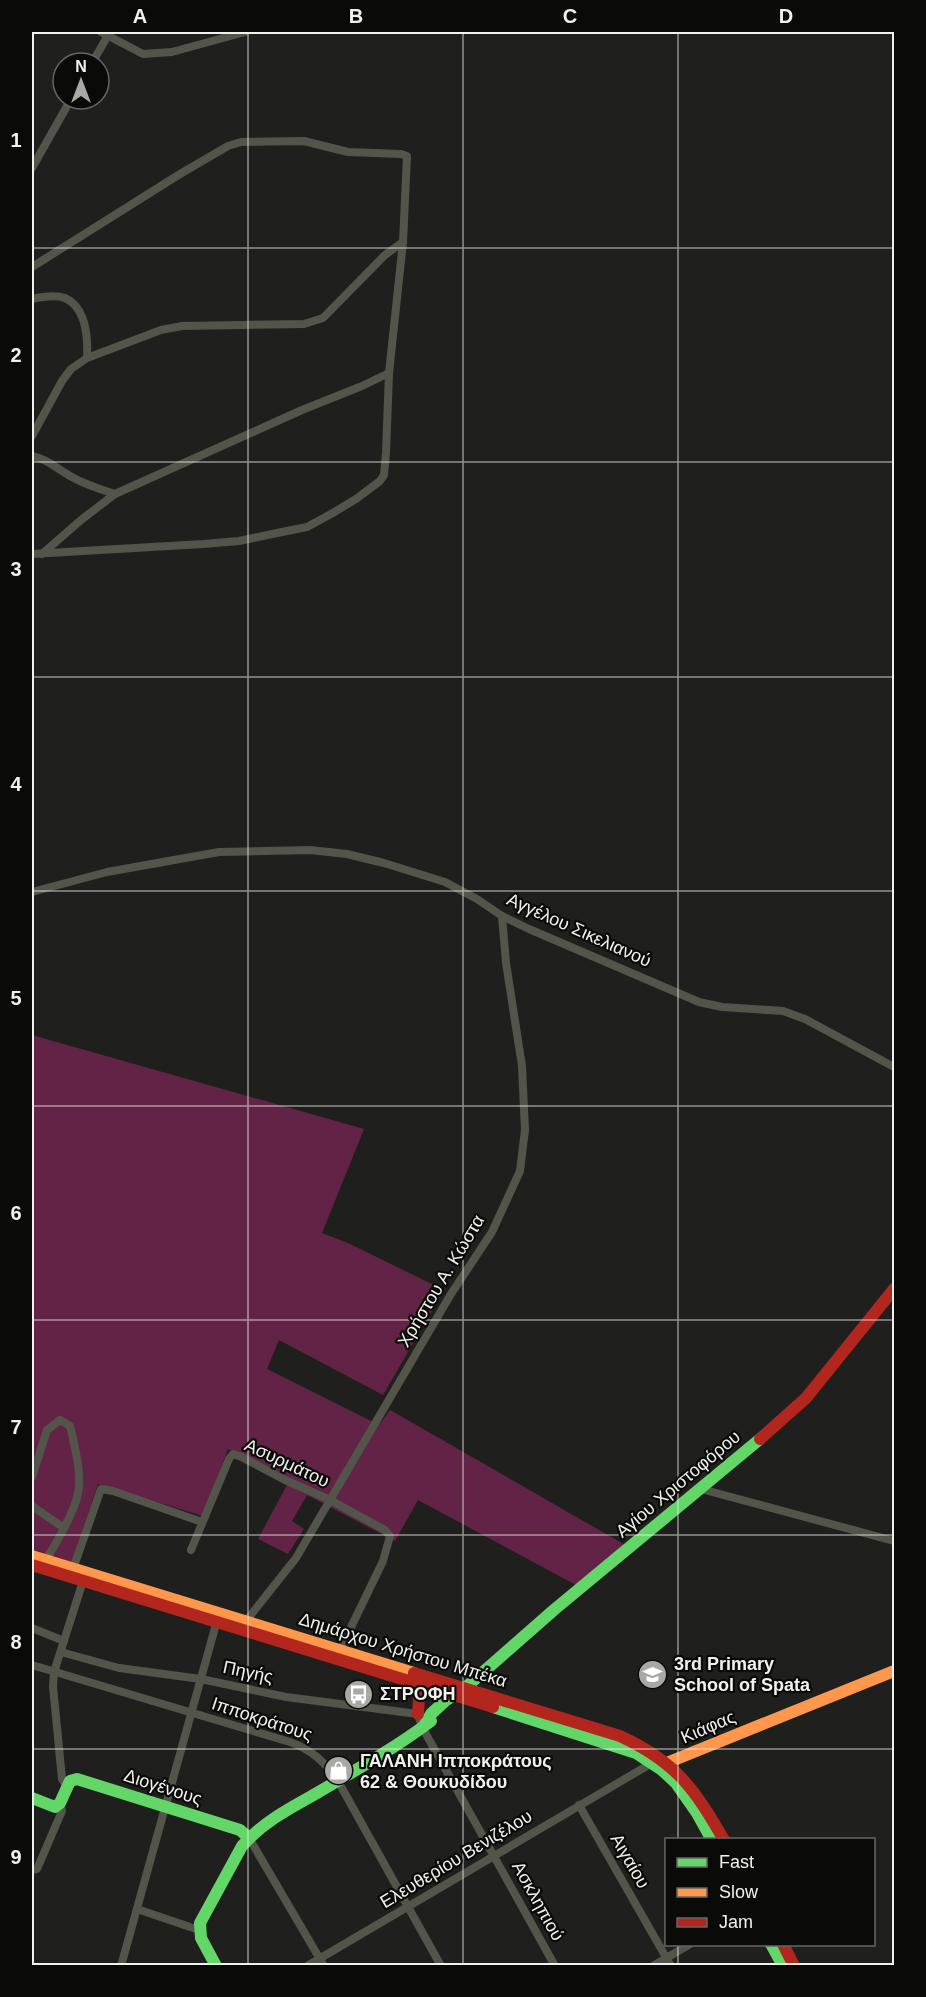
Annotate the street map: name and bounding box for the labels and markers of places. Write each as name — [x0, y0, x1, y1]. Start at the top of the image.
place label: 3rd Primary School of Spata — [674, 1654, 811, 1695]
school or university icon: 3rd Primary School of Spata — [637, 1658, 669, 1690]
bus stop icon: ΣΤΡΟΦΗ — [343, 1678, 375, 1710]
place label: ΣΤΡΟΦΗ — [380, 1684, 456, 1704]
place label: ΓΑΛΑΝΗ Ιπποκράτους 62 & Θουκυδίδου — [360, 1751, 552, 1792]
shop icon: ΓΑΛΑΝΗ Ιπποκράτους 62 & Θουκυδίδου — [323, 1755, 355, 1787]

